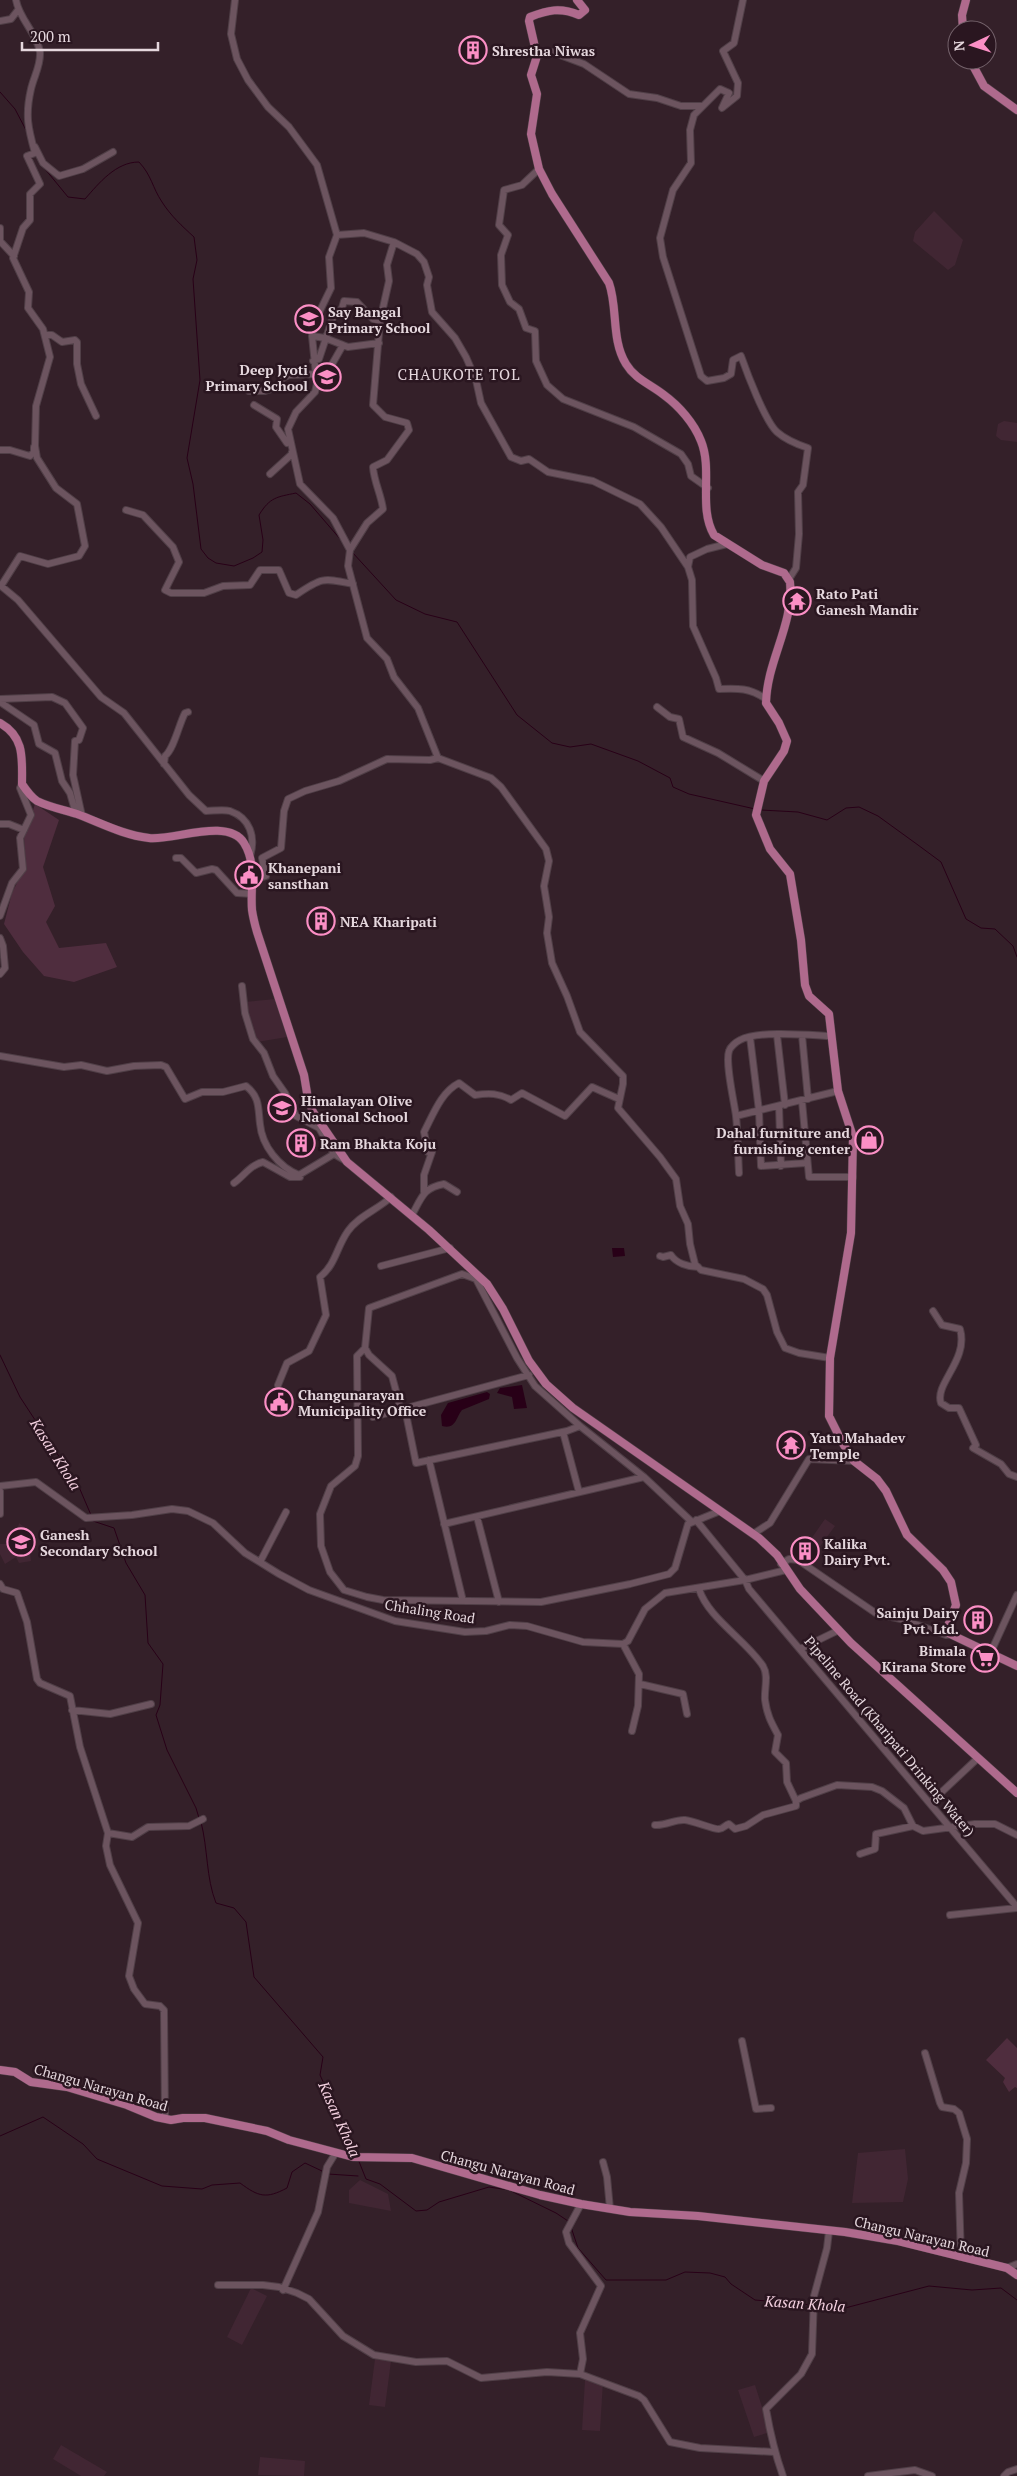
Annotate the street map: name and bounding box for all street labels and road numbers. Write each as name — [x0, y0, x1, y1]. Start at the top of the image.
street label: Chhaling Road — [383, 1594, 477, 1628]
street label: Pipeline Road (Kharipati Drinking Water) — [800, 1632, 980, 1840]
street label: Changu Narayan Road — [32, 2059, 170, 2115]
street label: Changu Narayan Road — [439, 2145, 577, 2199]
street label: Changu Narayan Road — [852, 2211, 992, 2261]

